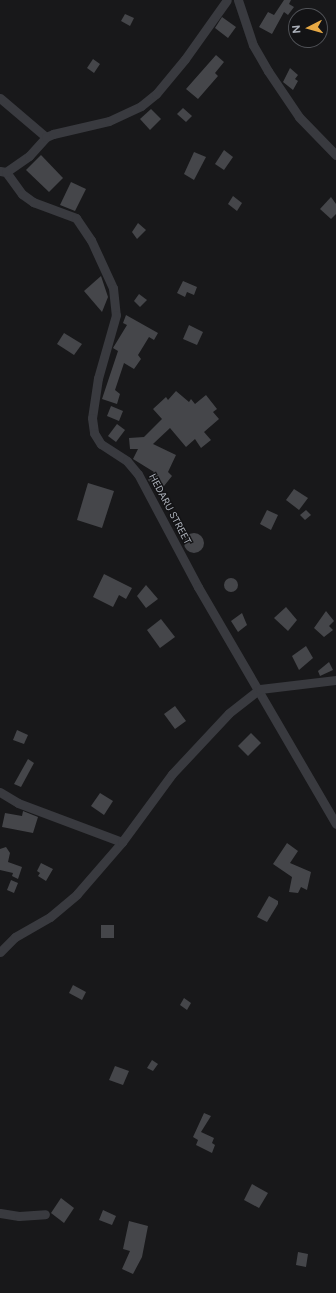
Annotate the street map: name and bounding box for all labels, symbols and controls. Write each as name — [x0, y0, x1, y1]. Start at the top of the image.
north arrow — [288, 8, 328, 48]
text: N — [290, 24, 303, 34]
street label: HEDARU STREET — [146, 472, 194, 546]

